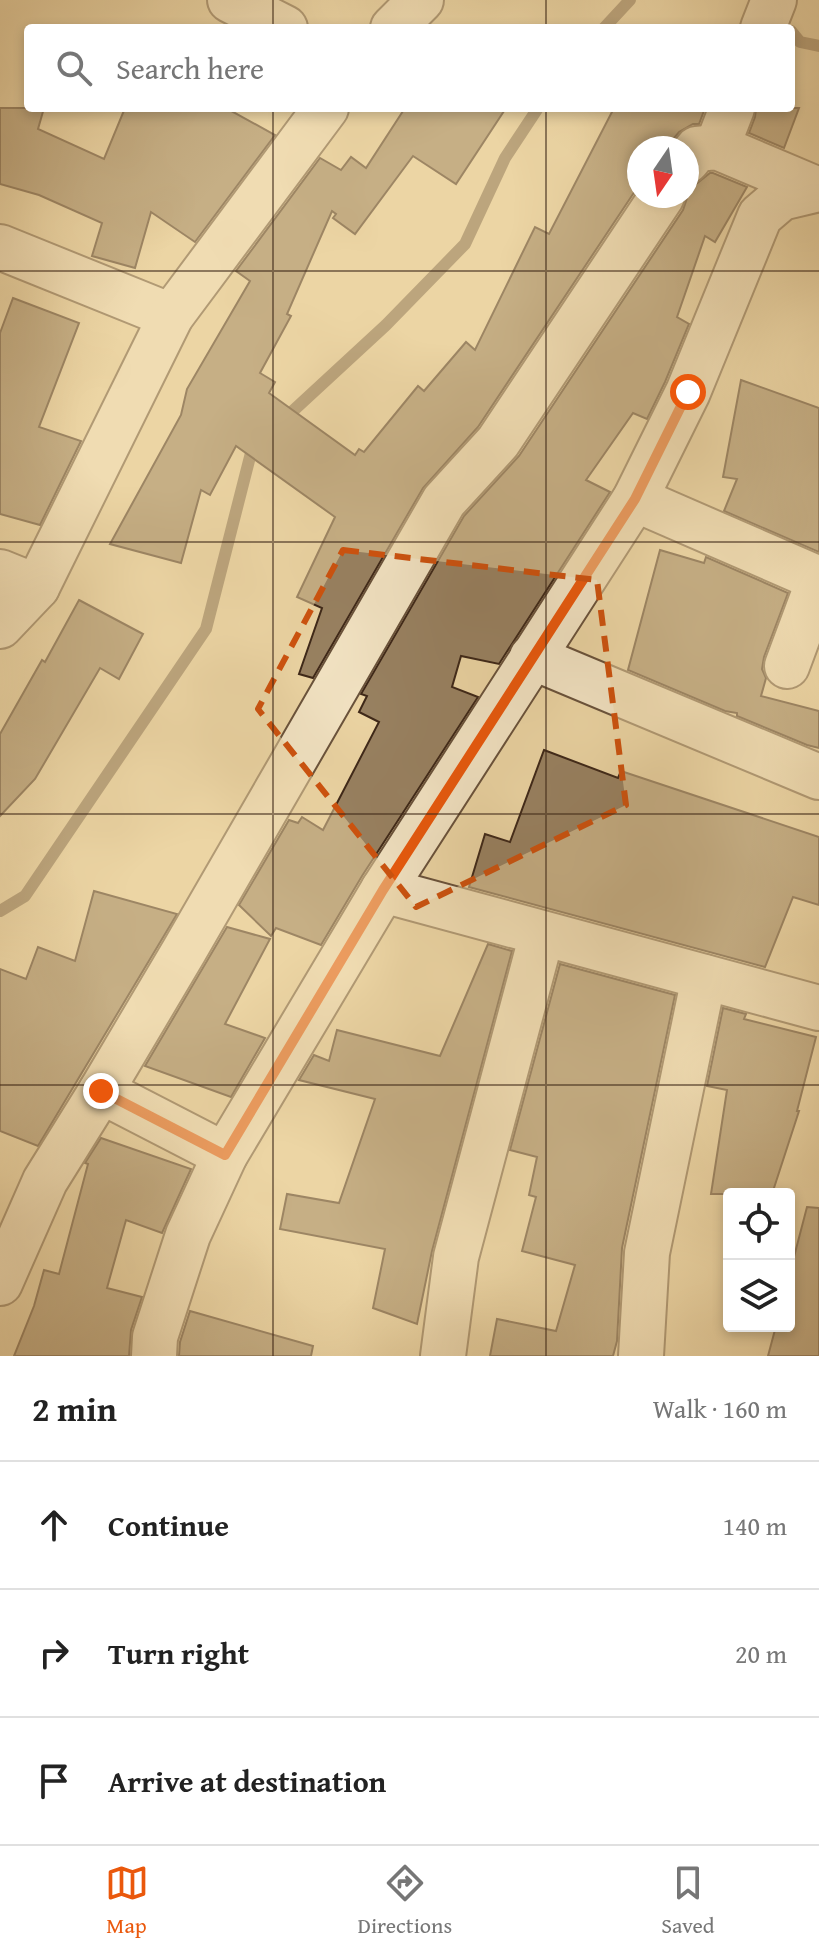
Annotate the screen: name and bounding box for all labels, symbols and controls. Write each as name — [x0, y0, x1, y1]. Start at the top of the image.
search box — [24, 24, 795, 112]
icon: search — [52, 46, 96, 90]
text: Search here — [116, 46, 264, 90]
north arrow — [627, 136, 699, 208]
route start — [670, 374, 706, 410]
route end — [83, 1073, 119, 1109]
map controls — [723, 1188, 795, 1332]
button: locate — [723, 1188, 795, 1260]
button: layers — [723, 1260, 795, 1332]
text: 2 min — [32, 1384, 117, 1433]
text: Walk · 160 m — [653, 1389, 787, 1428]
icon: ahead — [32, 1503, 76, 1547]
text: Continue — [108, 1503, 229, 1547]
text: 140 m — [722, 1506, 787, 1545]
icon: right — [32, 1631, 76, 1675]
text: Turn right — [108, 1631, 249, 1675]
text: 20 m — [735, 1634, 787, 1673]
icon: arrive — [32, 1759, 76, 1803]
text: Arrive at destination — [108, 1759, 386, 1803]
tab: Map — [105, 1861, 149, 1941]
tab: Directions — [358, 1861, 452, 1941]
tab: Saved — [661, 1861, 714, 1941]

